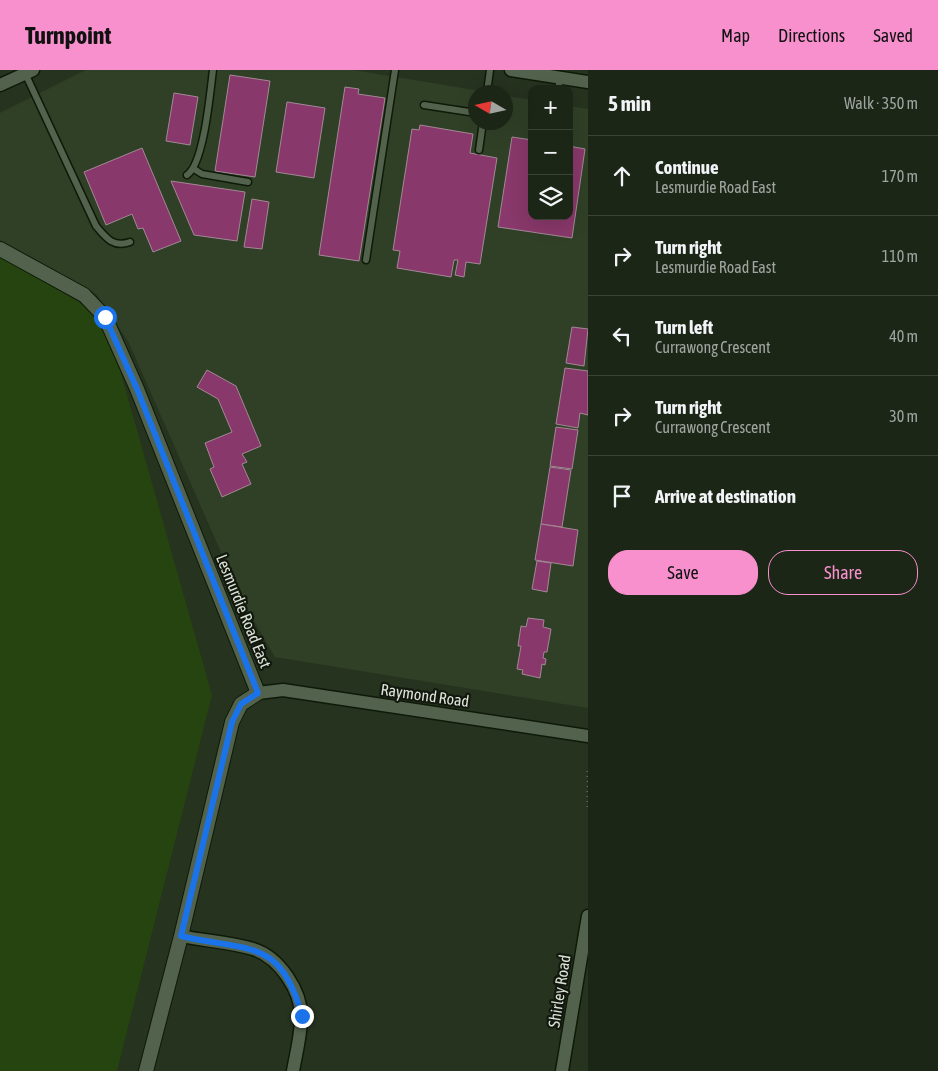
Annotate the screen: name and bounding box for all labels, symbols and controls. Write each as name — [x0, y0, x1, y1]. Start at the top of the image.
text: Turnpoint — [25, 22, 111, 49]
text: Map — [721, 25, 750, 46]
text: Directions — [778, 25, 845, 46]
text: Saved — [873, 25, 913, 46]
north arrow — [468, 85, 513, 130]
map controls — [528, 85, 573, 220]
button: + — [528, 85, 573, 130]
text: 5 min — [608, 91, 651, 115]
text: Walk · 350 m — [844, 94, 918, 112]
button: − — [528, 130, 573, 175]
text: Continue — [655, 156, 719, 178]
icon: ahead — [608, 162, 636, 190]
text: 170 m — [882, 167, 918, 185]
button: layers — [528, 175, 573, 220]
text: Lesmurdie Road East — [655, 178, 776, 196]
text: Turn right — [655, 236, 722, 258]
icon: right — [608, 242, 636, 270]
text: 110 m — [882, 247, 918, 265]
text: Lesmurdie Road East — [655, 258, 776, 276]
route start — [94, 306, 117, 329]
text: Turn left — [655, 316, 713, 338]
icon: left — [608, 322, 636, 350]
text: 40 m — [889, 327, 918, 345]
text: Currawong Crescent — [655, 338, 771, 356]
text: Turn right — [655, 396, 722, 418]
icon: right — [608, 402, 636, 430]
text: 30 m — [889, 407, 918, 425]
text: Currawong Crescent — [655, 418, 771, 436]
icon: arrive — [608, 482, 636, 510]
text: Arrive at destination — [655, 485, 796, 507]
button: Save — [608, 550, 758, 595]
button: Share — [768, 550, 918, 595]
street label: Lesmurdie Road East — [213, 552, 275, 671]
street label: Raymond Road — [379, 680, 470, 711]
street label: Shirley Road — [544, 953, 575, 1029]
route end — [291, 1005, 314, 1028]

